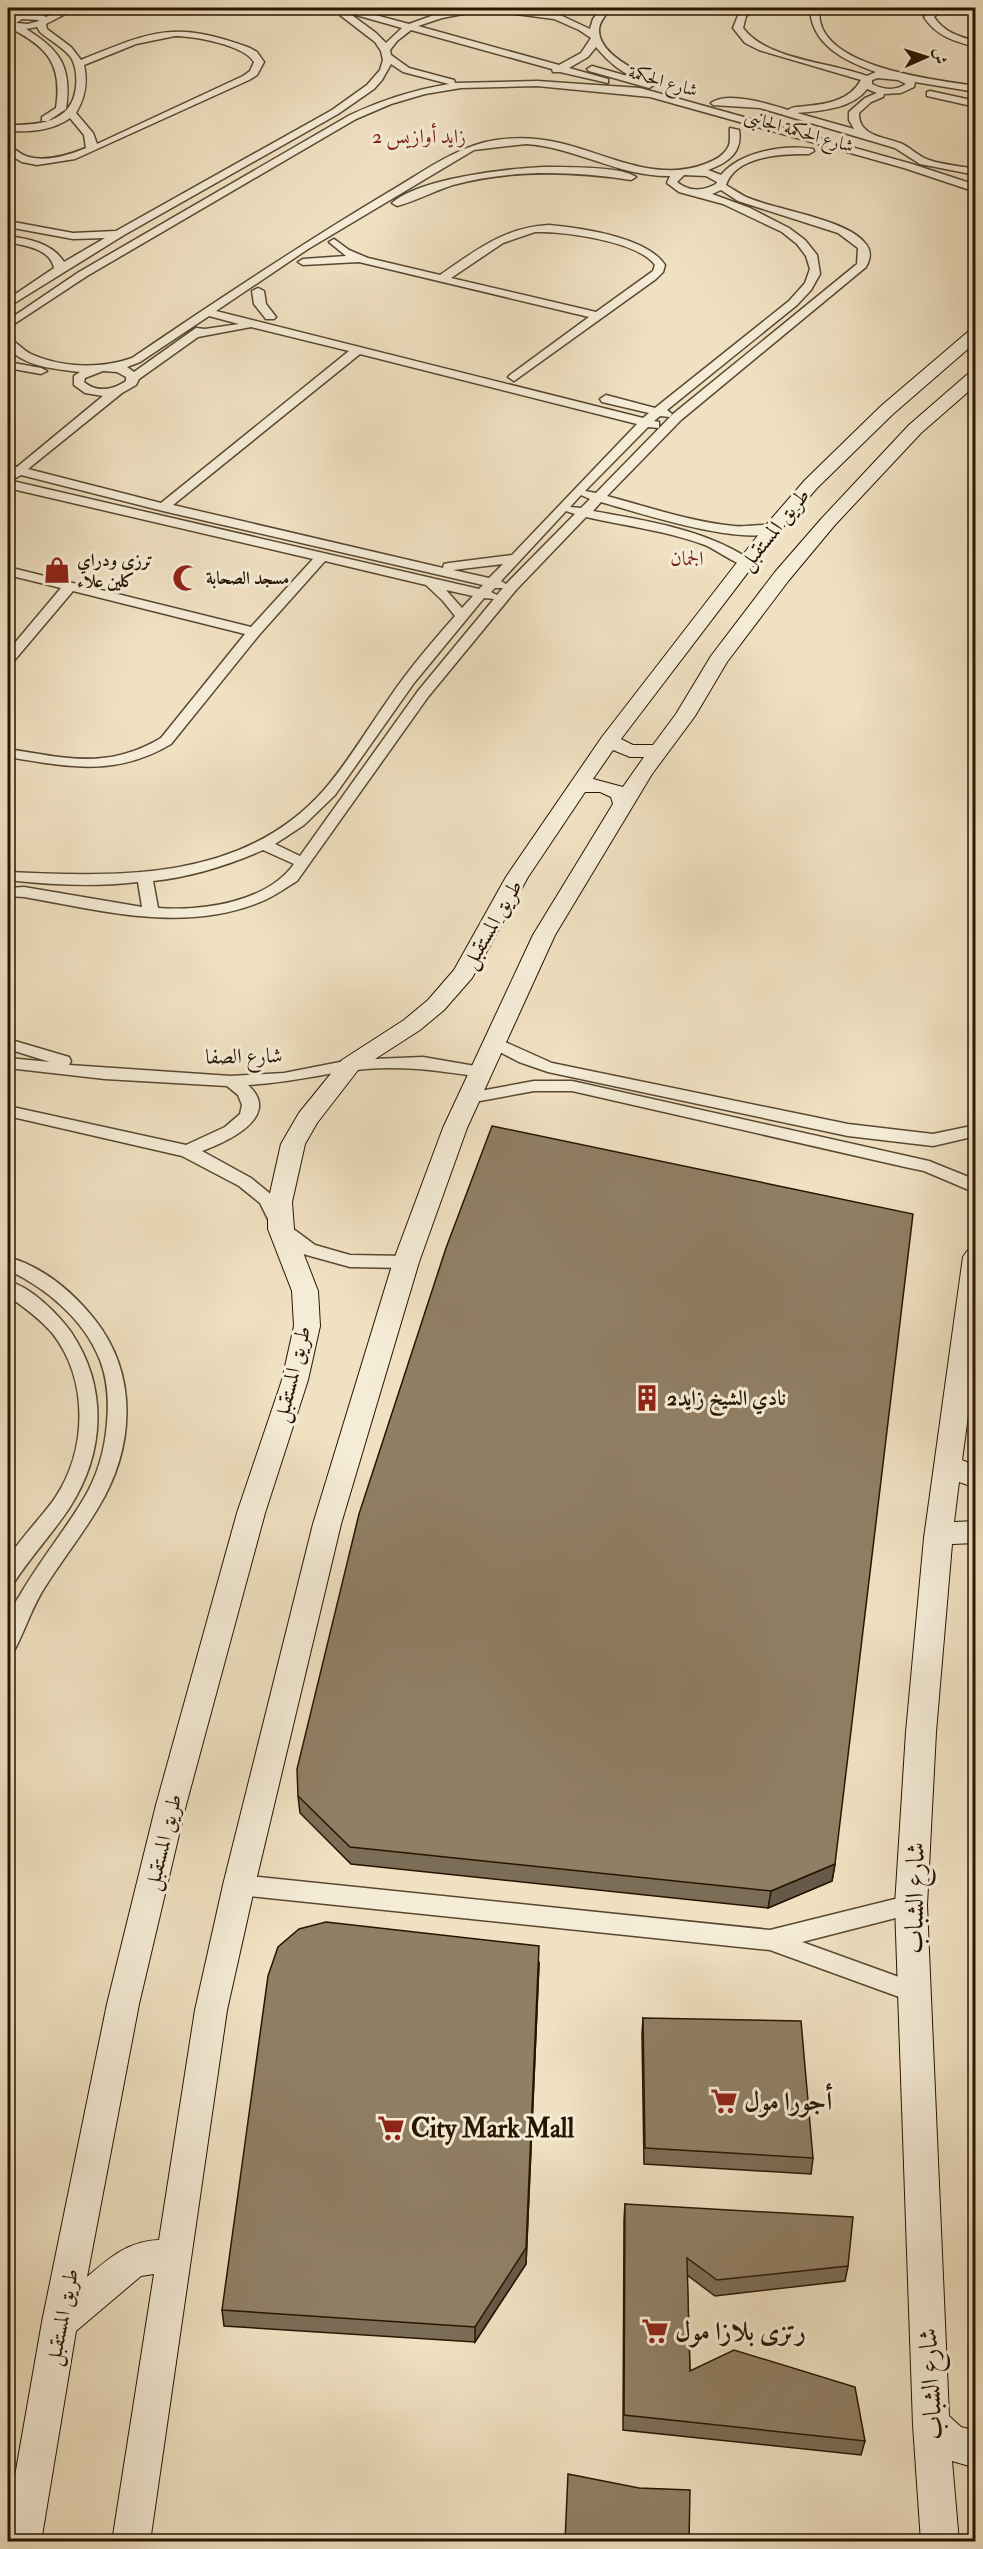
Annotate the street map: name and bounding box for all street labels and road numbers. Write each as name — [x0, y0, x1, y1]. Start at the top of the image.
street label: شارع الحكمة — [625, 61, 700, 105]
street label: شارع الحكمة الجانبى — [741, 105, 856, 161]
street label: طريق المستقبل — [733, 483, 817, 577]
street label: طريق المستقبل — [456, 875, 530, 974]
street label: شارع الصفا — [205, 1042, 283, 1075]
street label: طريق المستقبل — [267, 1323, 318, 1425]
street label: طريق المستقبل — [138, 1791, 189, 1893]
street label: شارع الشباب — [898, 1842, 937, 1954]
street label: طريق المستقبل — [40, 2266, 86, 2368]
street label: شارع الشباب — [912, 2327, 955, 2441]

